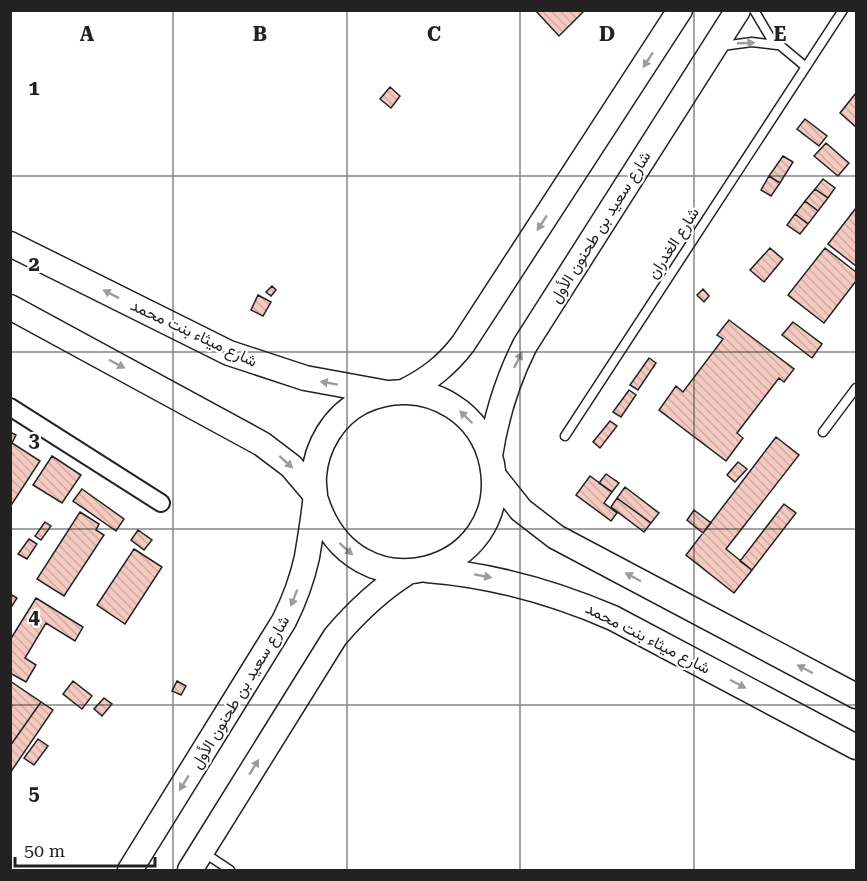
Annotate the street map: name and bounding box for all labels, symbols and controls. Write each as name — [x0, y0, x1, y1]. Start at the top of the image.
text: A — [80, 22, 95, 46]
text: B — [253, 22, 267, 46]
text: C — [427, 22, 441, 46]
text: D — [599, 22, 615, 46]
text: E — [774, 22, 787, 46]
one-way arrow — [736, 38, 755, 47]
one-way arrow — [643, 52, 654, 68]
text: 1 — [28, 76, 40, 100]
street label: شارع سعيد بن طحنون الأول — [545, 148, 656, 308]
street label: شارع الغدران — [643, 204, 705, 283]
one-way arrow — [537, 215, 548, 231]
text: 2 — [28, 252, 40, 276]
one-way arrow — [102, 289, 119, 299]
street label: شارع ميثاء بنت محمد — [127, 295, 260, 372]
one-way arrow — [513, 351, 523, 368]
one-way arrow — [109, 359, 126, 369]
one-way arrow — [320, 378, 339, 387]
one-way arrow — [458, 410, 473, 424]
text: 3 — [28, 428, 40, 452]
one-way arrow — [278, 455, 293, 468]
one-way arrow — [338, 542, 353, 556]
one-way arrow — [473, 572, 492, 581]
one-way arrow — [624, 572, 641, 582]
one-way arrow — [289, 589, 299, 607]
street label: شارع ميثاء بنت محمد — [582, 598, 714, 679]
text: 4 — [28, 605, 40, 629]
street label: شارع سعيد بن طحنون الأول — [187, 612, 295, 773]
one-way arrow — [796, 664, 813, 674]
one-way arrow — [730, 679, 747, 689]
one-way arrow — [249, 759, 260, 775]
one-way arrow — [179, 775, 190, 791]
text: 5 — [28, 781, 40, 805]
scale bar — [15, 830, 154, 868]
text: 50 m — [24, 840, 65, 861]

